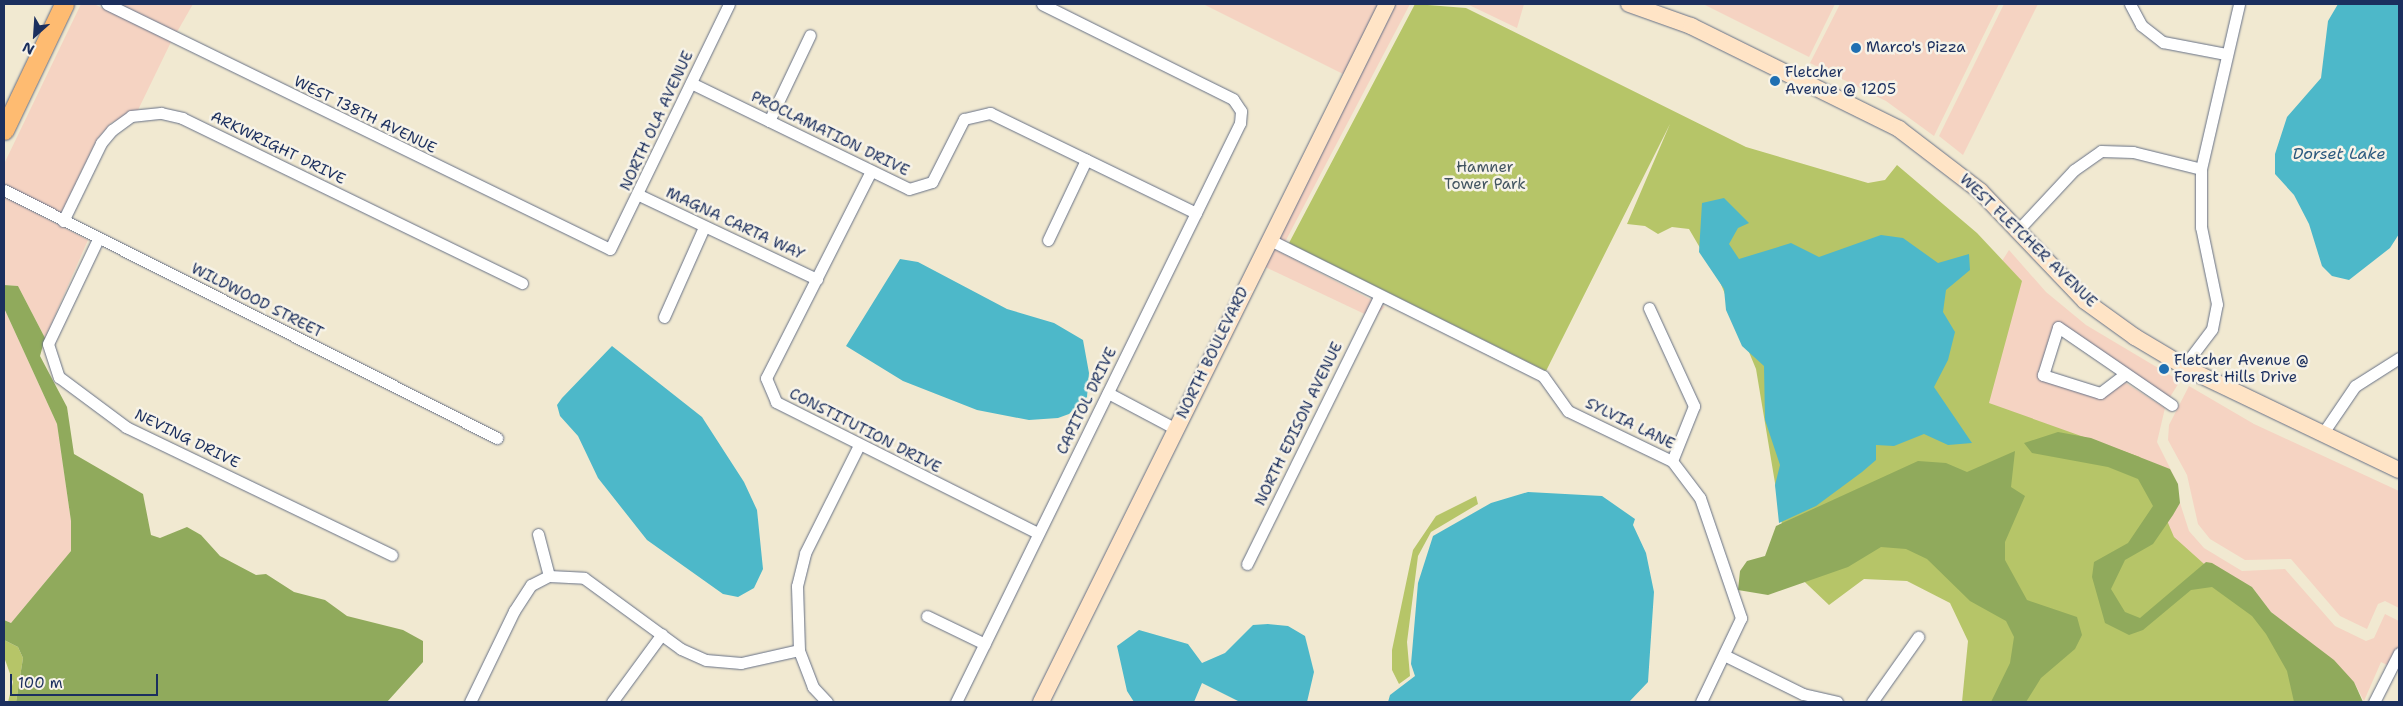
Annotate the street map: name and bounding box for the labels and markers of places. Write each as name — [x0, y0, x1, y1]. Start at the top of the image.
place label: Marco's Pizza — [1866, 39, 1966, 57]
marker: Marco's Pizza — [1850, 42, 1862, 54]
place label: Fletcher Avenue @ 1205 — [1785, 63, 1896, 98]
marker: Fletcher Avenue @ 1205 — [1769, 75, 1781, 87]
place label: Fletcher Avenue @ Forest Hills Drive — [2174, 351, 2309, 386]
marker: Fletcher Avenue @ Forest Hills Drive — [2158, 363, 2170, 375]

